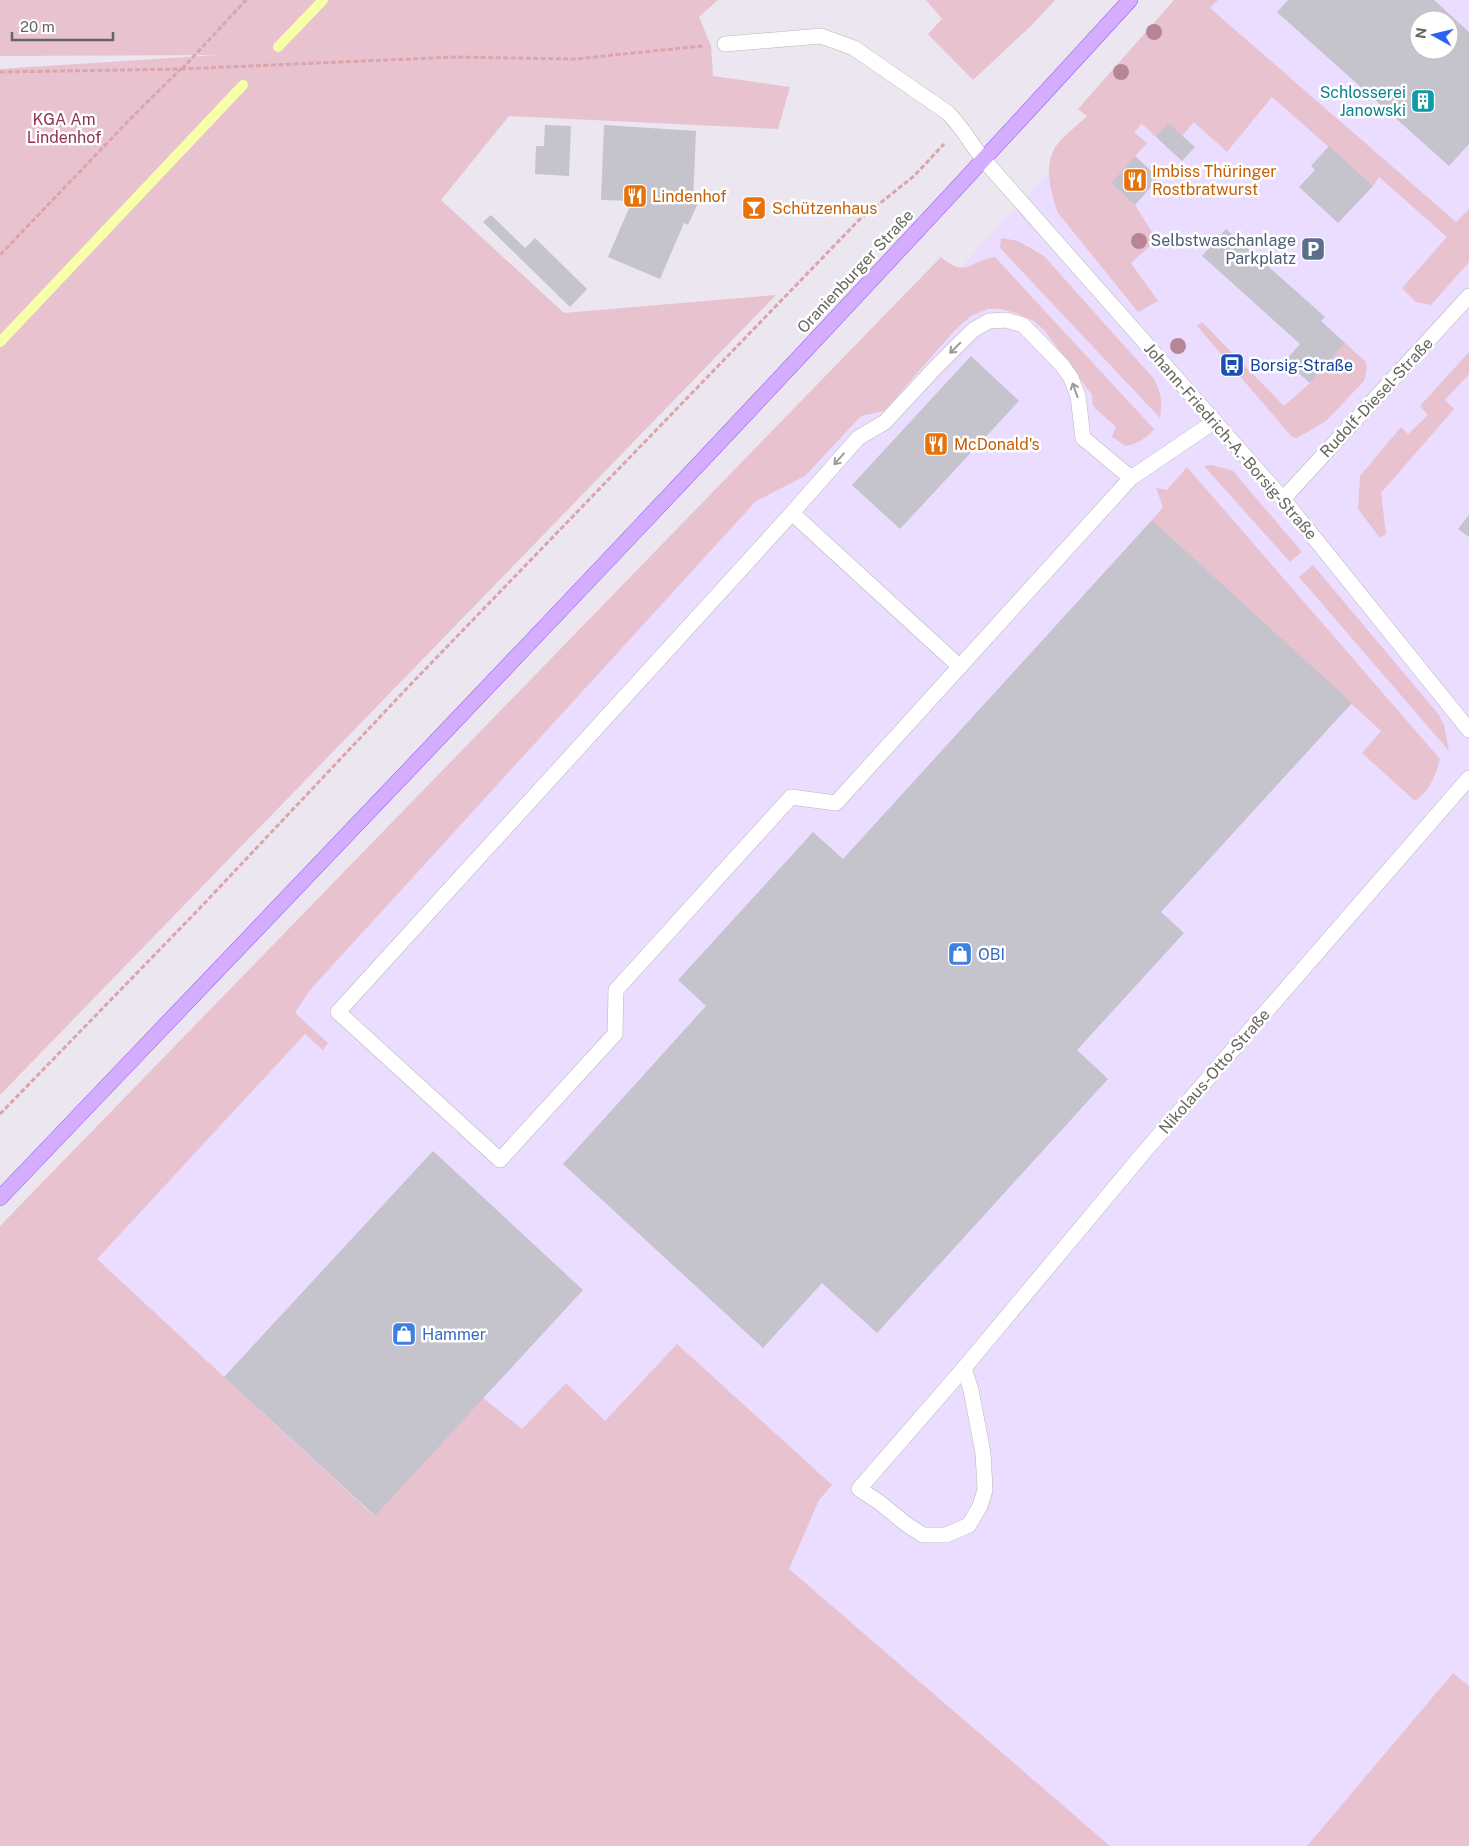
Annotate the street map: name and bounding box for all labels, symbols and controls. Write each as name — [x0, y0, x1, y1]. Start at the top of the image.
scale bar — [12, 10, 114, 42]
north arrow — [1409, 10, 1459, 60]
text: 20 m — [20, 18, 55, 35]
text: N — [1412, 27, 1430, 40]
place label: Schlosserei Janowski — [1320, 83, 1406, 120]
building icon: Schlosserei Janowski — [1410, 88, 1436, 114]
park label: KGA Am Lindenhof — [27, 110, 101, 147]
place label: Imbiss Thüringer Rostbratwurst — [1152, 162, 1277, 199]
restaurant icon: Imbiss Thüringer Rostbratwurst — [1122, 167, 1148, 193]
restaurant icon: Lindenhof — [622, 183, 648, 209]
place label: Lindenhof — [652, 187, 727, 206]
bar icon: Schützenhaus — [741, 195, 767, 221]
place label: Schützenhaus — [772, 199, 877, 218]
street label: Oranienburger Straße — [793, 206, 917, 337]
place label: Selbstwaschanlage Parkplatz — [1150, 231, 1296, 268]
parking icon: Selbstwaschanlage Parkplatz — [1300, 236, 1326, 262]
street label: Rudolf-Diesel-Straße — [1316, 334, 1437, 461]
street label: Johann-Friedrich-A.-Borsig-Straße — [1140, 339, 1321, 543]
one-way arrow — [949, 341, 961, 354]
bus stop icon: Borsig-Straße — [1219, 352, 1245, 378]
place label: Borsig-Straße — [1250, 356, 1353, 375]
one-way arrow — [1070, 383, 1079, 398]
restaurant icon: McDonald's — [923, 431, 949, 457]
place label: McDonald's — [954, 435, 1040, 454]
one-way arrow — [833, 453, 845, 466]
shop icon: OBI — [947, 941, 973, 967]
place label: OBI — [978, 945, 1005, 964]
street label: Nikolaus-Otto-Straße — [1155, 1005, 1274, 1138]
shop icon: Hammer — [391, 1321, 417, 1347]
place label: Hammer — [422, 1325, 486, 1344]

